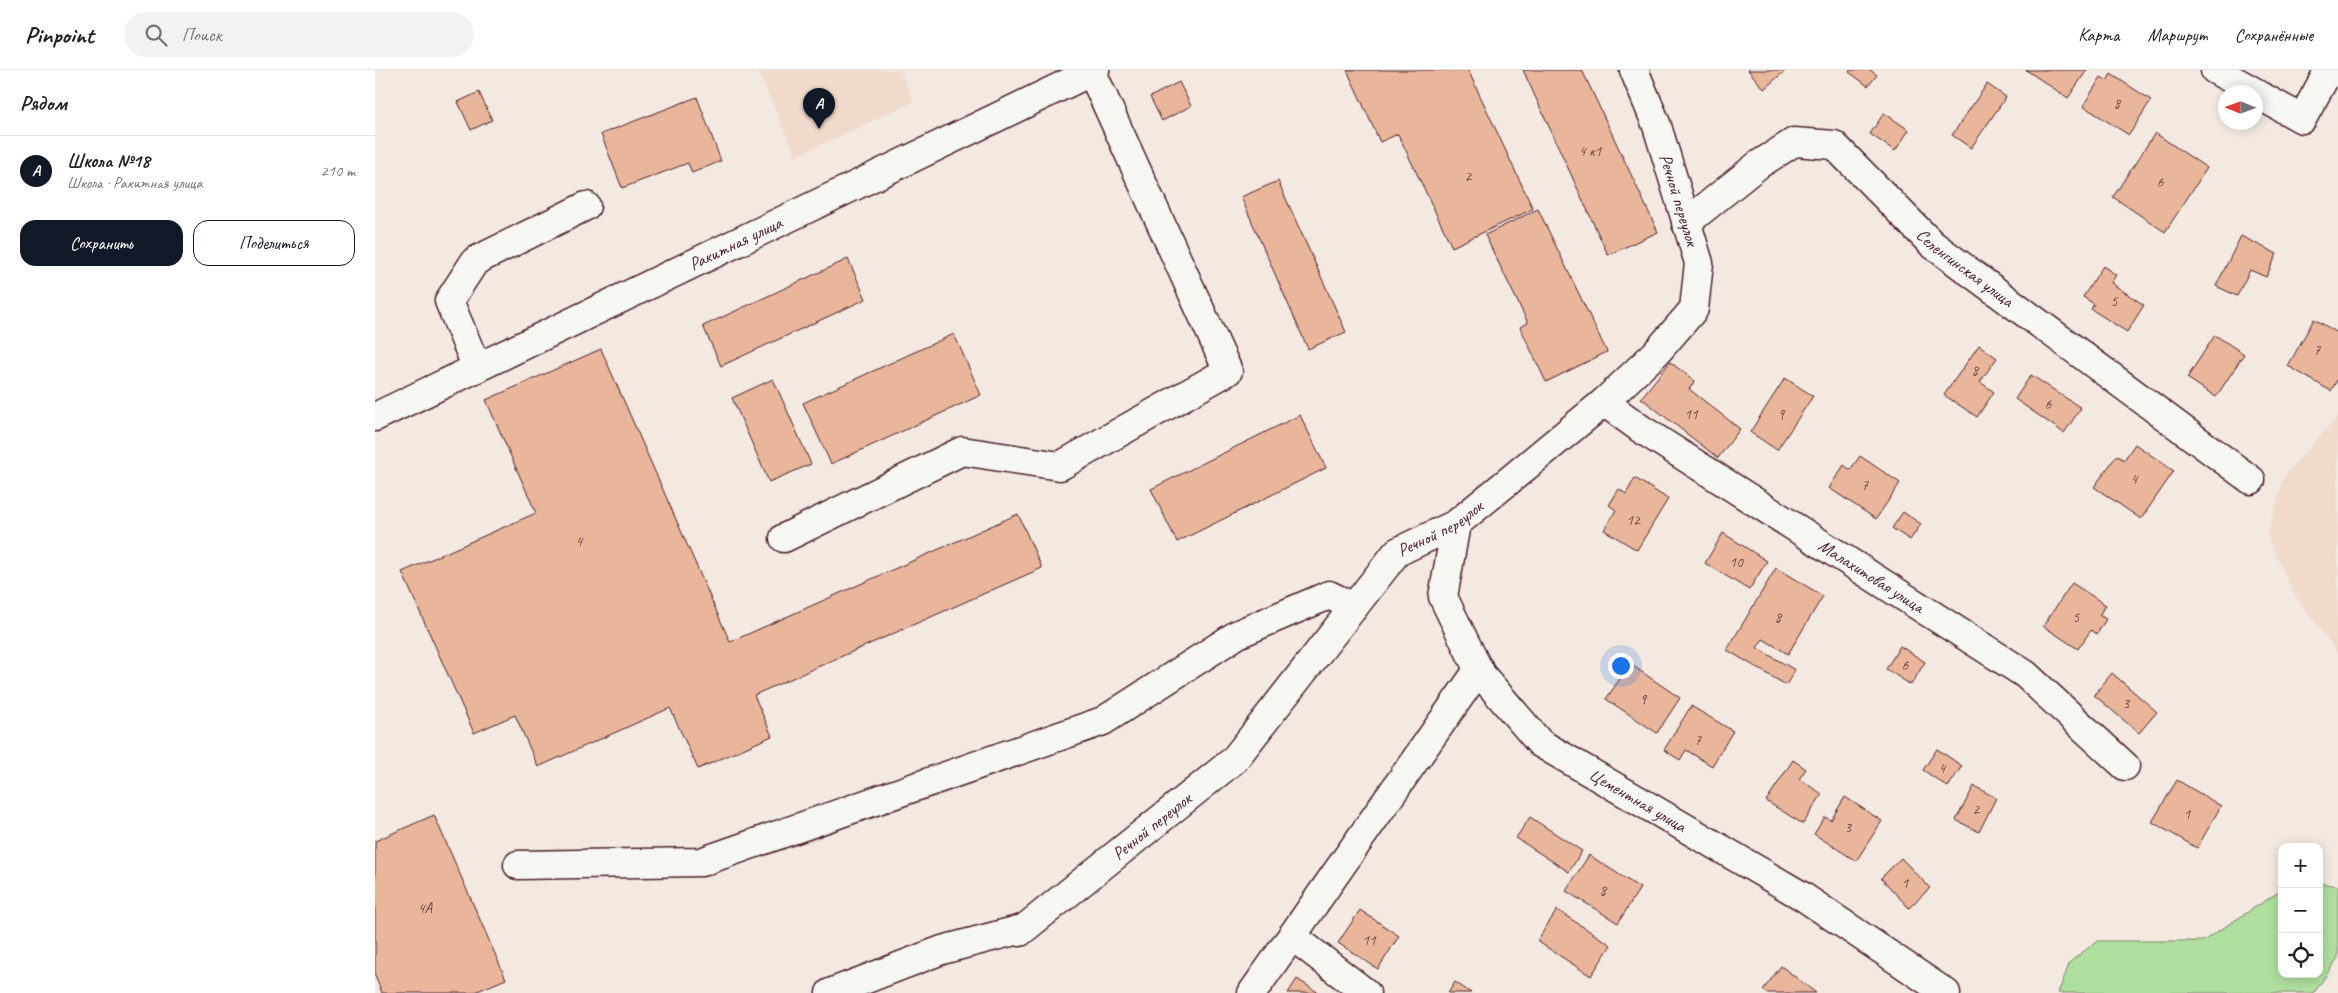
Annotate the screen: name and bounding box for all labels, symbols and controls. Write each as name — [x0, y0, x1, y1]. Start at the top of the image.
search box — [124, 12, 474, 57]
text: Pinpoint — [25, 20, 94, 50]
icon: search — [142, 21, 170, 49]
text: Поиск — [182, 23, 222, 47]
text: Карта — [2078, 24, 2119, 46]
text: Маршрут — [2147, 24, 2207, 46]
text: Сохранённые — [2235, 24, 2313, 46]
north arrow — [2218, 85, 2263, 130]
pin: A — [803, 88, 835, 129]
text: Рядом — [20, 90, 67, 116]
house number: 8 — [2114, 94, 2122, 113]
house number: 4 к1 — [1579, 142, 1603, 161]
text: Школа №18 — [67, 149, 150, 173]
street label: Речной переулок — [1655, 151, 1704, 251]
text: A — [32, 161, 40, 181]
text: 210 m — [321, 161, 355, 181]
house number: 2 — [1465, 167, 1473, 186]
text: Школа · Ракитная улица — [67, 173, 202, 193]
house number: 6 — [2157, 173, 2165, 192]
street label: Ракитная улица — [685, 211, 786, 275]
button: Сохранить — [20, 220, 183, 266]
button: Поделиться — [193, 220, 355, 266]
street label: Селенгинская улица — [1912, 224, 2019, 313]
house number: 5 — [2111, 292, 2119, 311]
house number: 7 — [2314, 341, 2322, 360]
house number: 8 — [1972, 361, 1980, 380]
house number: 6 — [2045, 395, 2053, 414]
house number: 11 — [1684, 405, 1699, 424]
house number: 9 — [1778, 405, 1786, 424]
house number: 4 — [2131, 470, 2139, 489]
house number: 7 — [1862, 476, 1870, 495]
street label: Речной переулок — [1394, 494, 1489, 561]
house number: 12 — [1626, 511, 1641, 530]
house number: 4 — [576, 532, 584, 551]
street label: Малахитовая улица — [1814, 534, 1930, 619]
house number: 10 — [1729, 553, 1744, 572]
house number: 8 — [1775, 608, 1783, 627]
house number: 5 — [2073, 608, 2081, 627]
your location — [1608, 653, 1634, 679]
house number: 6 — [1902, 656, 1910, 675]
house number: 9 — [1640, 690, 1648, 709]
house number: 3 — [2123, 694, 2131, 713]
house number: 7 — [1695, 731, 1703, 750]
house number: 4 — [1939, 759, 1947, 778]
street label: Цементная улица — [1585, 763, 1691, 838]
street label: Речной переулок — [1108, 786, 1198, 865]
house number: 2 — [1973, 800, 1981, 819]
house number: 1 — [2184, 805, 2192, 824]
house number: 3 — [1845, 818, 1853, 837]
map controls — [2278, 843, 2323, 978]
button: + — [2278, 843, 2323, 888]
house number: 1 — [1902, 874, 1910, 893]
house number: 8 — [1600, 881, 1608, 900]
button: − — [2278, 888, 2323, 933]
house number: 4А — [418, 899, 434, 918]
house number: 11 — [1362, 931, 1377, 950]
button: locate — [2278, 933, 2323, 978]

